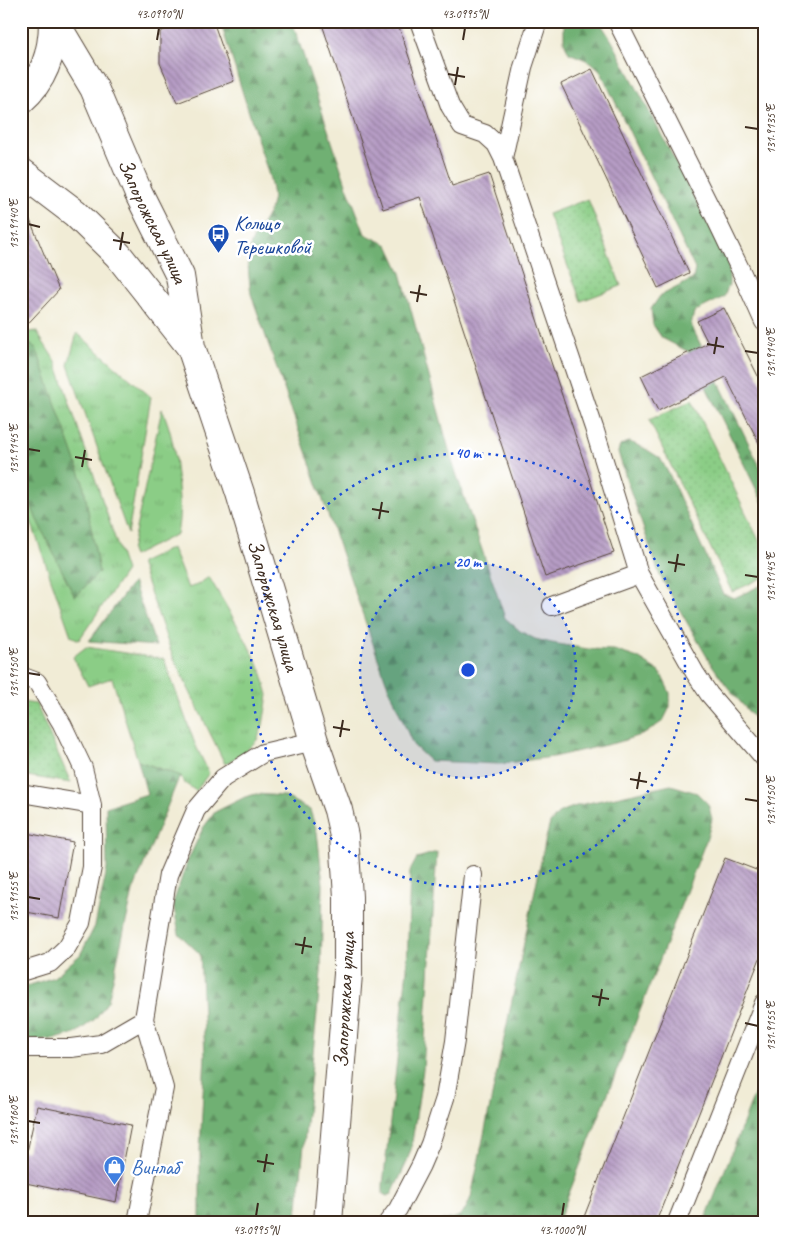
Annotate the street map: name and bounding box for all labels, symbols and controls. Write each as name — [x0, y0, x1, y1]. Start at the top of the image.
text: 43.0990°N — [136, 6, 183, 22]
text: 43.0995°N — [442, 6, 489, 22]
text: 131.9135°E — [763, 102, 779, 154]
street label: Запорожская улица — [112, 155, 194, 287]
text: 131.9140°E — [6, 197, 22, 249]
place label: Кольцо Терешковой — [234, 210, 312, 260]
bus stop icon: Кольцо Терешковой — [206, 223, 230, 254]
text: 131.9140°E — [763, 326, 779, 378]
text: 131.9145°E — [6, 422, 22, 474]
text: 40 m — [455, 444, 482, 463]
street label: Запорожская улица — [242, 537, 306, 676]
text: 131.9145°E — [763, 550, 779, 602]
text: 20 m — [455, 553, 482, 572]
text: 131.9150°E — [6, 646, 22, 698]
centre of rings — [459, 661, 477, 679]
text: 131.9150°E — [763, 774, 779, 826]
text: 131.9155°E — [6, 870, 22, 922]
street label: Запорожская улица — [327, 930, 361, 1068]
text: 131.9155°E — [763, 999, 779, 1051]
text: 131.9160°E — [6, 1094, 22, 1146]
place label: Винлаб — [131, 1154, 184, 1180]
shop icon: Винлаб — [103, 1155, 127, 1186]
text: 43.0995°N — [233, 1222, 280, 1238]
text: 43.1000°N — [539, 1222, 586, 1238]

